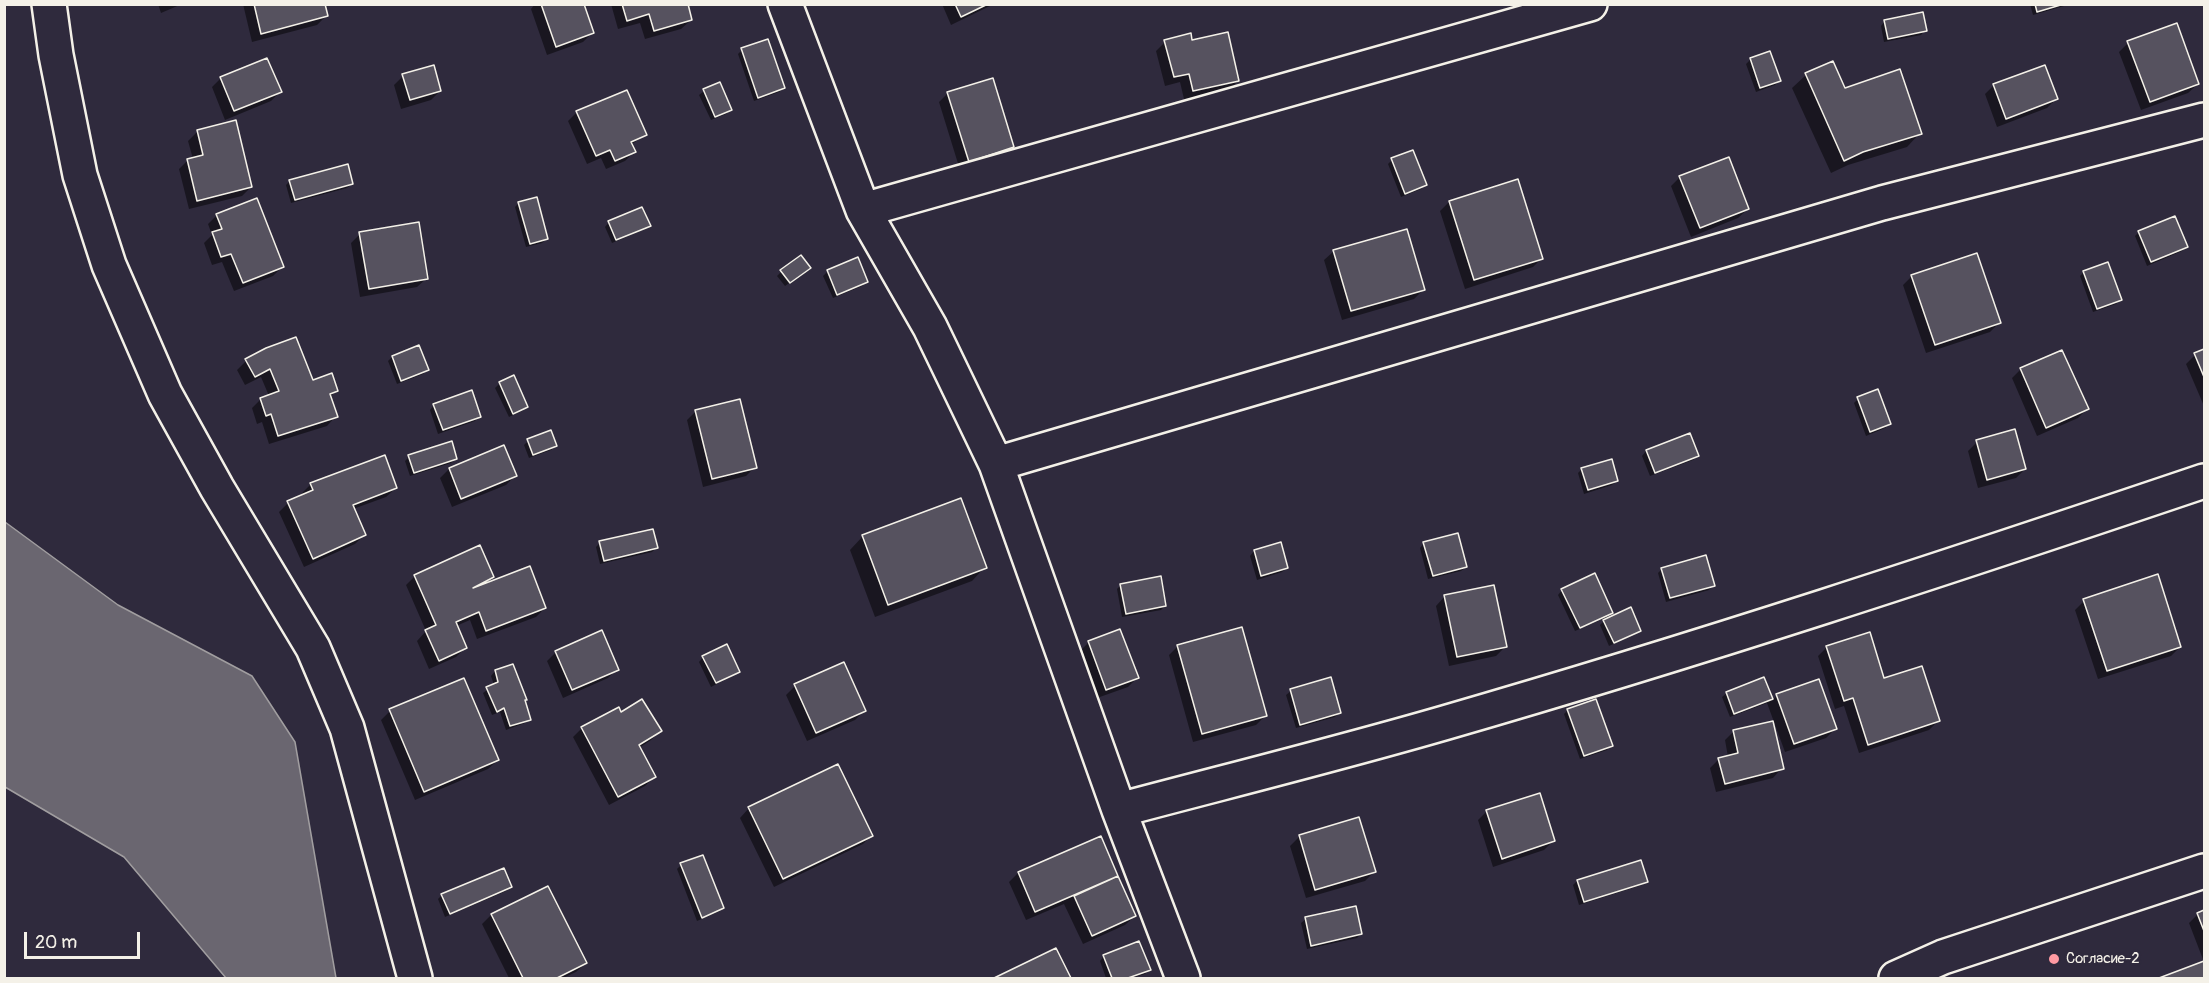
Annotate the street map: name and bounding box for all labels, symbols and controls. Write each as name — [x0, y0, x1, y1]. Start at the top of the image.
scale bar — [27, 920, 142, 958]
text: 20 m — [35, 931, 77, 954]
place label: Согласие-2 — [2066, 950, 2140, 968]
marker: Согласие-2 — [2047, 952, 2061, 966]

